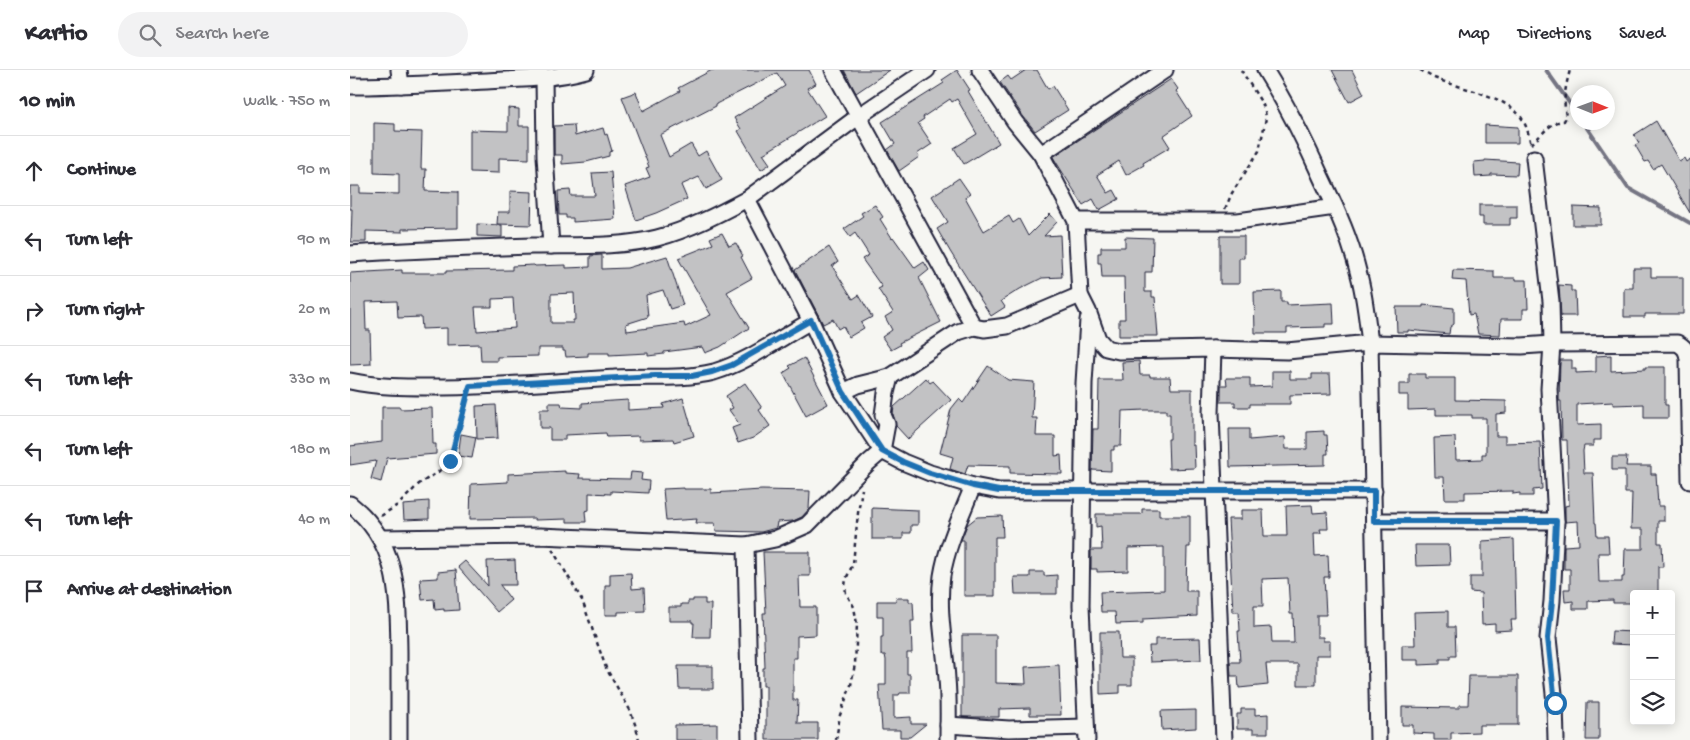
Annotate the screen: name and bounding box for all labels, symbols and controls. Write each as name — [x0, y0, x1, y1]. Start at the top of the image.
search box — [118, 12, 468, 57]
text: Kartio — [25, 20, 88, 49]
icon: search — [136, 21, 164, 49]
text: Search here — [176, 23, 269, 46]
text: Map — [1458, 24, 1490, 45]
text: Directions — [1518, 24, 1591, 45]
text: Saved — [1619, 24, 1665, 45]
north arrow — [1570, 85, 1615, 130]
text: 10 min — [20, 90, 75, 115]
text: Walk · 750 m — [243, 93, 330, 112]
icon: ahead — [20, 157, 48, 185]
text: Continue — [67, 159, 136, 182]
text: 90 m — [298, 161, 330, 180]
icon: left — [20, 227, 48, 255]
text: Turn left — [67, 229, 131, 252]
text: 90 m — [298, 231, 330, 250]
icon: right — [20, 297, 48, 325]
text: Turn right — [67, 299, 143, 322]
text: 20 m — [298, 301, 330, 320]
icon: left — [20, 367, 48, 395]
text: Turn left — [67, 369, 131, 392]
text: 330 m — [289, 371, 330, 390]
icon: left — [20, 437, 48, 465]
text: Turn left — [67, 439, 131, 462]
text: 180 m — [291, 441, 330, 460]
route end — [439, 450, 462, 473]
icon: left — [20, 507, 48, 535]
text: Turn left — [67, 509, 131, 532]
text: 40 m — [298, 511, 330, 530]
icon: arrive — [20, 577, 48, 605]
text: Arrive at destination — [67, 579, 231, 602]
map controls — [1630, 590, 1675, 725]
button: + — [1630, 590, 1675, 635]
button: − — [1630, 635, 1675, 680]
button: layers — [1630, 680, 1675, 725]
route start — [1544, 692, 1567, 715]

